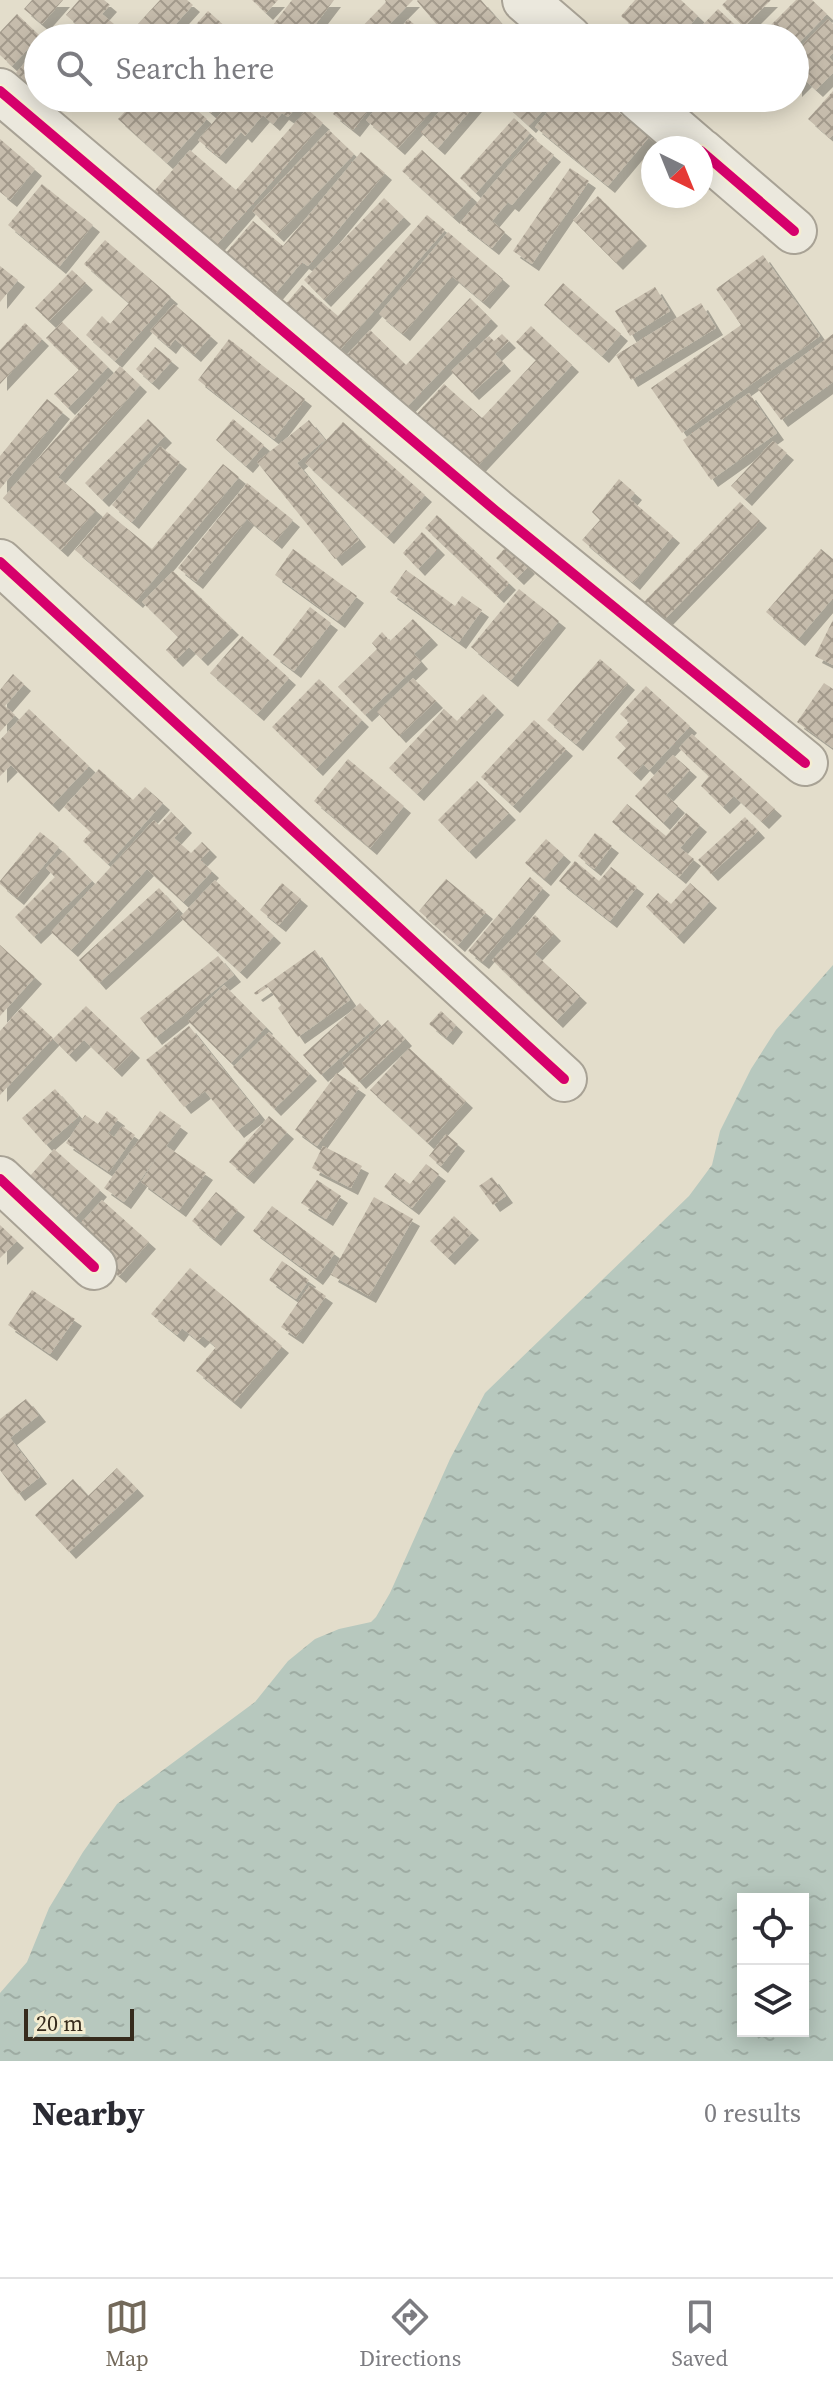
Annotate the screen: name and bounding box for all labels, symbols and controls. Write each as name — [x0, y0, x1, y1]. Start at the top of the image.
search box — [24, 24, 809, 112]
icon: search — [52, 46, 96, 90]
text: Search here — [116, 48, 274, 89]
north arrow — [641, 136, 713, 208]
map controls — [737, 1893, 809, 2037]
button: locate — [737, 1893, 809, 1965]
button: layers — [737, 1965, 809, 2037]
scale bar — [24, 2005, 134, 2041]
text: 20 m — [36, 2008, 83, 2038]
text: Nearby — [32, 2090, 145, 2136]
text: 0 results — [704, 2095, 801, 2131]
tab: Map — [105, 2295, 149, 2373]
tab: Directions — [359, 2295, 461, 2373]
tab: Saved — [671, 2295, 728, 2373]

